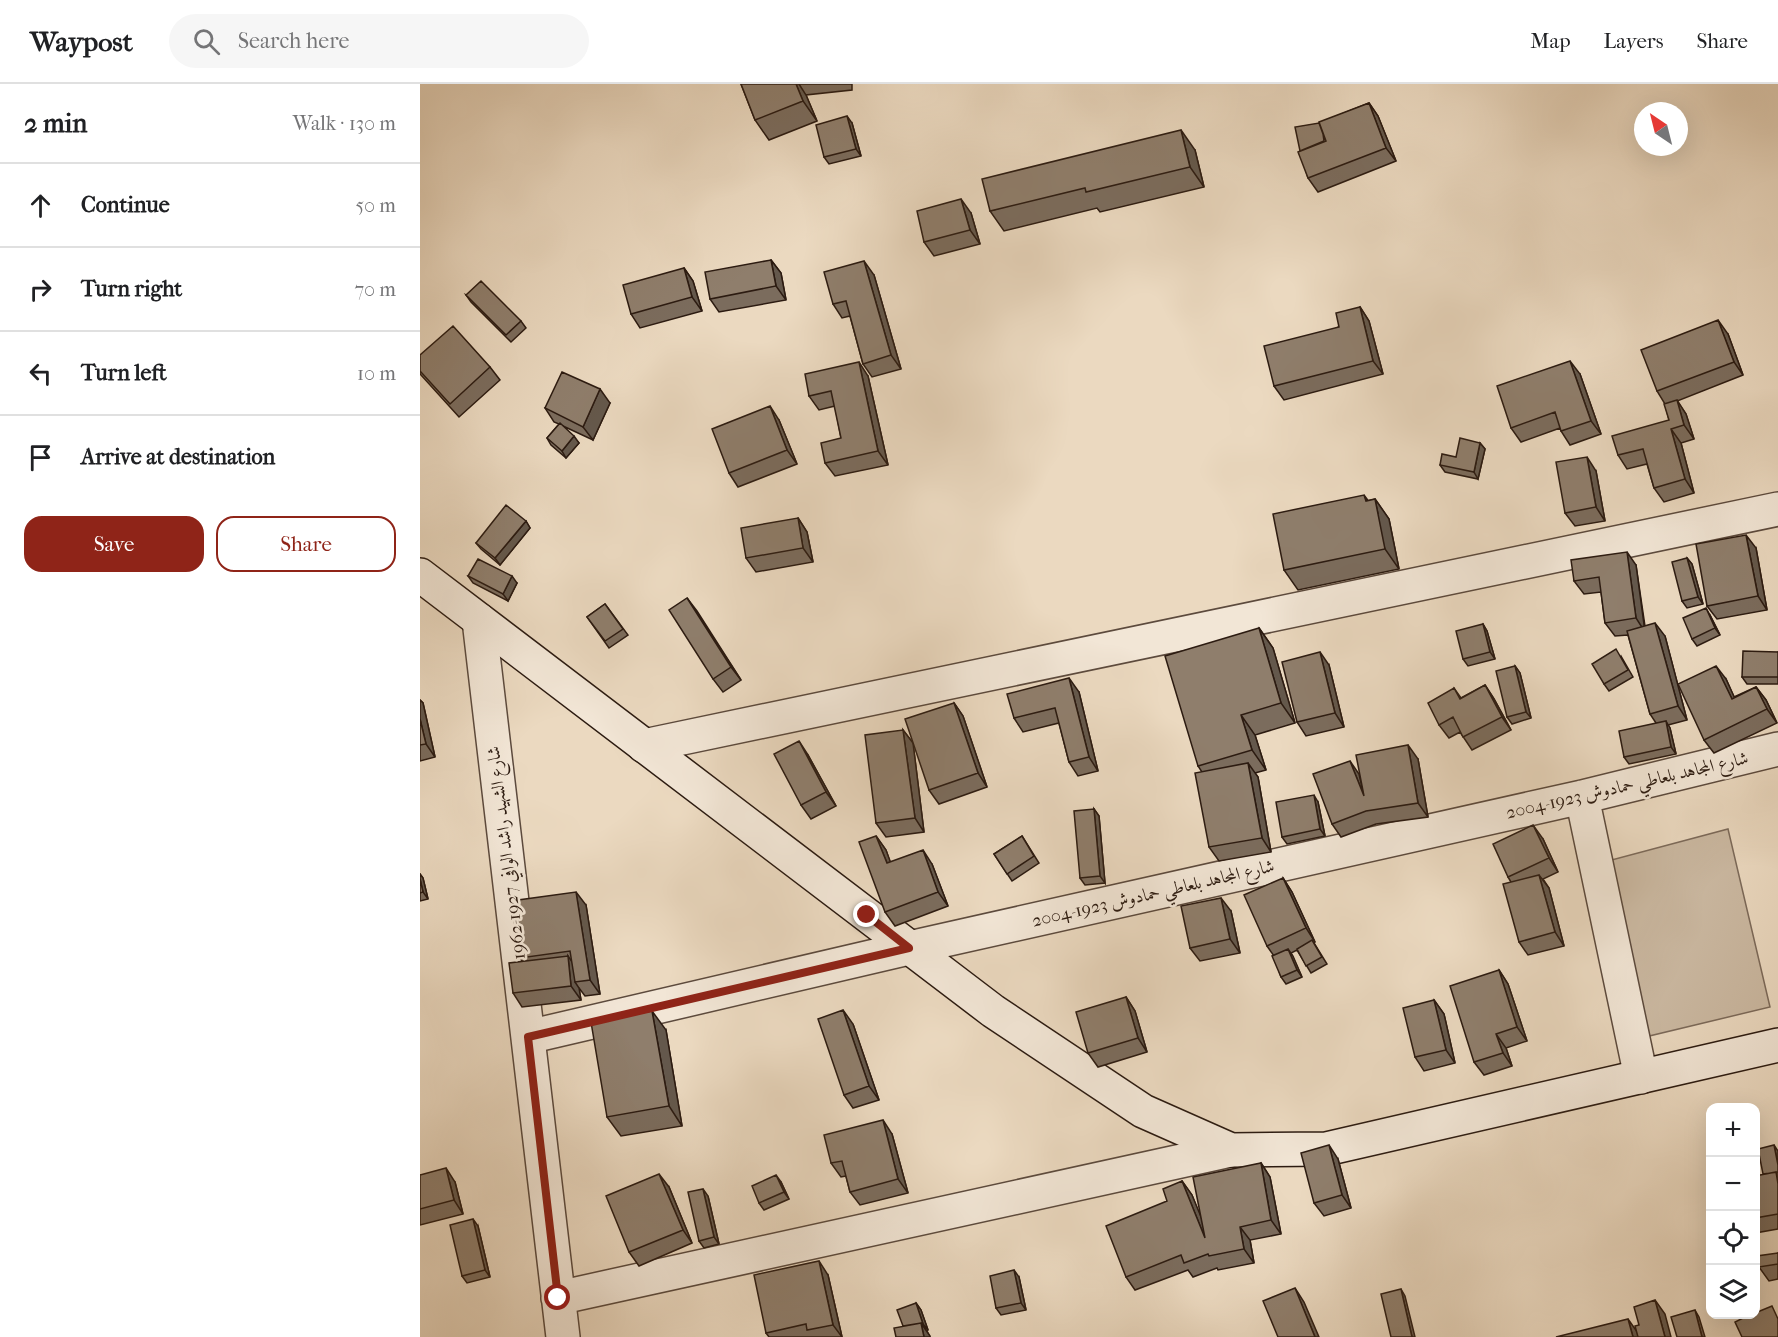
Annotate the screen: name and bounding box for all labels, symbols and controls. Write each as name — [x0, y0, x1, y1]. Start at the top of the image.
search box — [169, 14, 589, 68]
text: Waypost — [30, 25, 133, 58]
icon: search — [190, 25, 223, 58]
text: Search here — [238, 28, 349, 54]
text: Map — [1530, 29, 1571, 53]
text: Layers — [1604, 29, 1663, 53]
text: Share — [1696, 29, 1748, 53]
north arrow — [1634, 102, 1688, 156]
text: 2 min — [24, 108, 87, 139]
text: Walk · 130 m — [293, 112, 396, 135]
icon: ahead — [24, 189, 57, 222]
text: Continue — [81, 192, 170, 218]
text: 50 m — [355, 194, 396, 217]
icon: right — [24, 273, 57, 306]
text: Turn right — [81, 276, 182, 302]
text: 70 m — [354, 278, 396, 301]
icon: left — [24, 357, 57, 390]
text: Turn left — [81, 360, 167, 386]
text: 10 m — [357, 362, 396, 385]
icon: arrive — [24, 441, 57, 474]
text: Arrive at destination — [81, 444, 275, 470]
button: Save — [24, 516, 204, 572]
button: Share — [216, 516, 396, 572]
street label: شارع الشهيد راشد الوافي 1927-1962 — [483, 745, 534, 961]
street label: شارع المجاهد بلعاطي حمادوش 1923-2004 — [1504, 747, 1752, 829]
street label: شارع المجاهد بلعاطي حمادوش 1923-2004 — [1030, 855, 1278, 937]
route end — [853, 901, 879, 927]
map controls — [1706, 1103, 1760, 1319]
button: + — [1706, 1103, 1760, 1157]
button: − — [1706, 1157, 1760, 1211]
button: locate — [1706, 1211, 1760, 1265]
button: layers — [1706, 1265, 1760, 1319]
route start — [544, 1284, 570, 1310]

